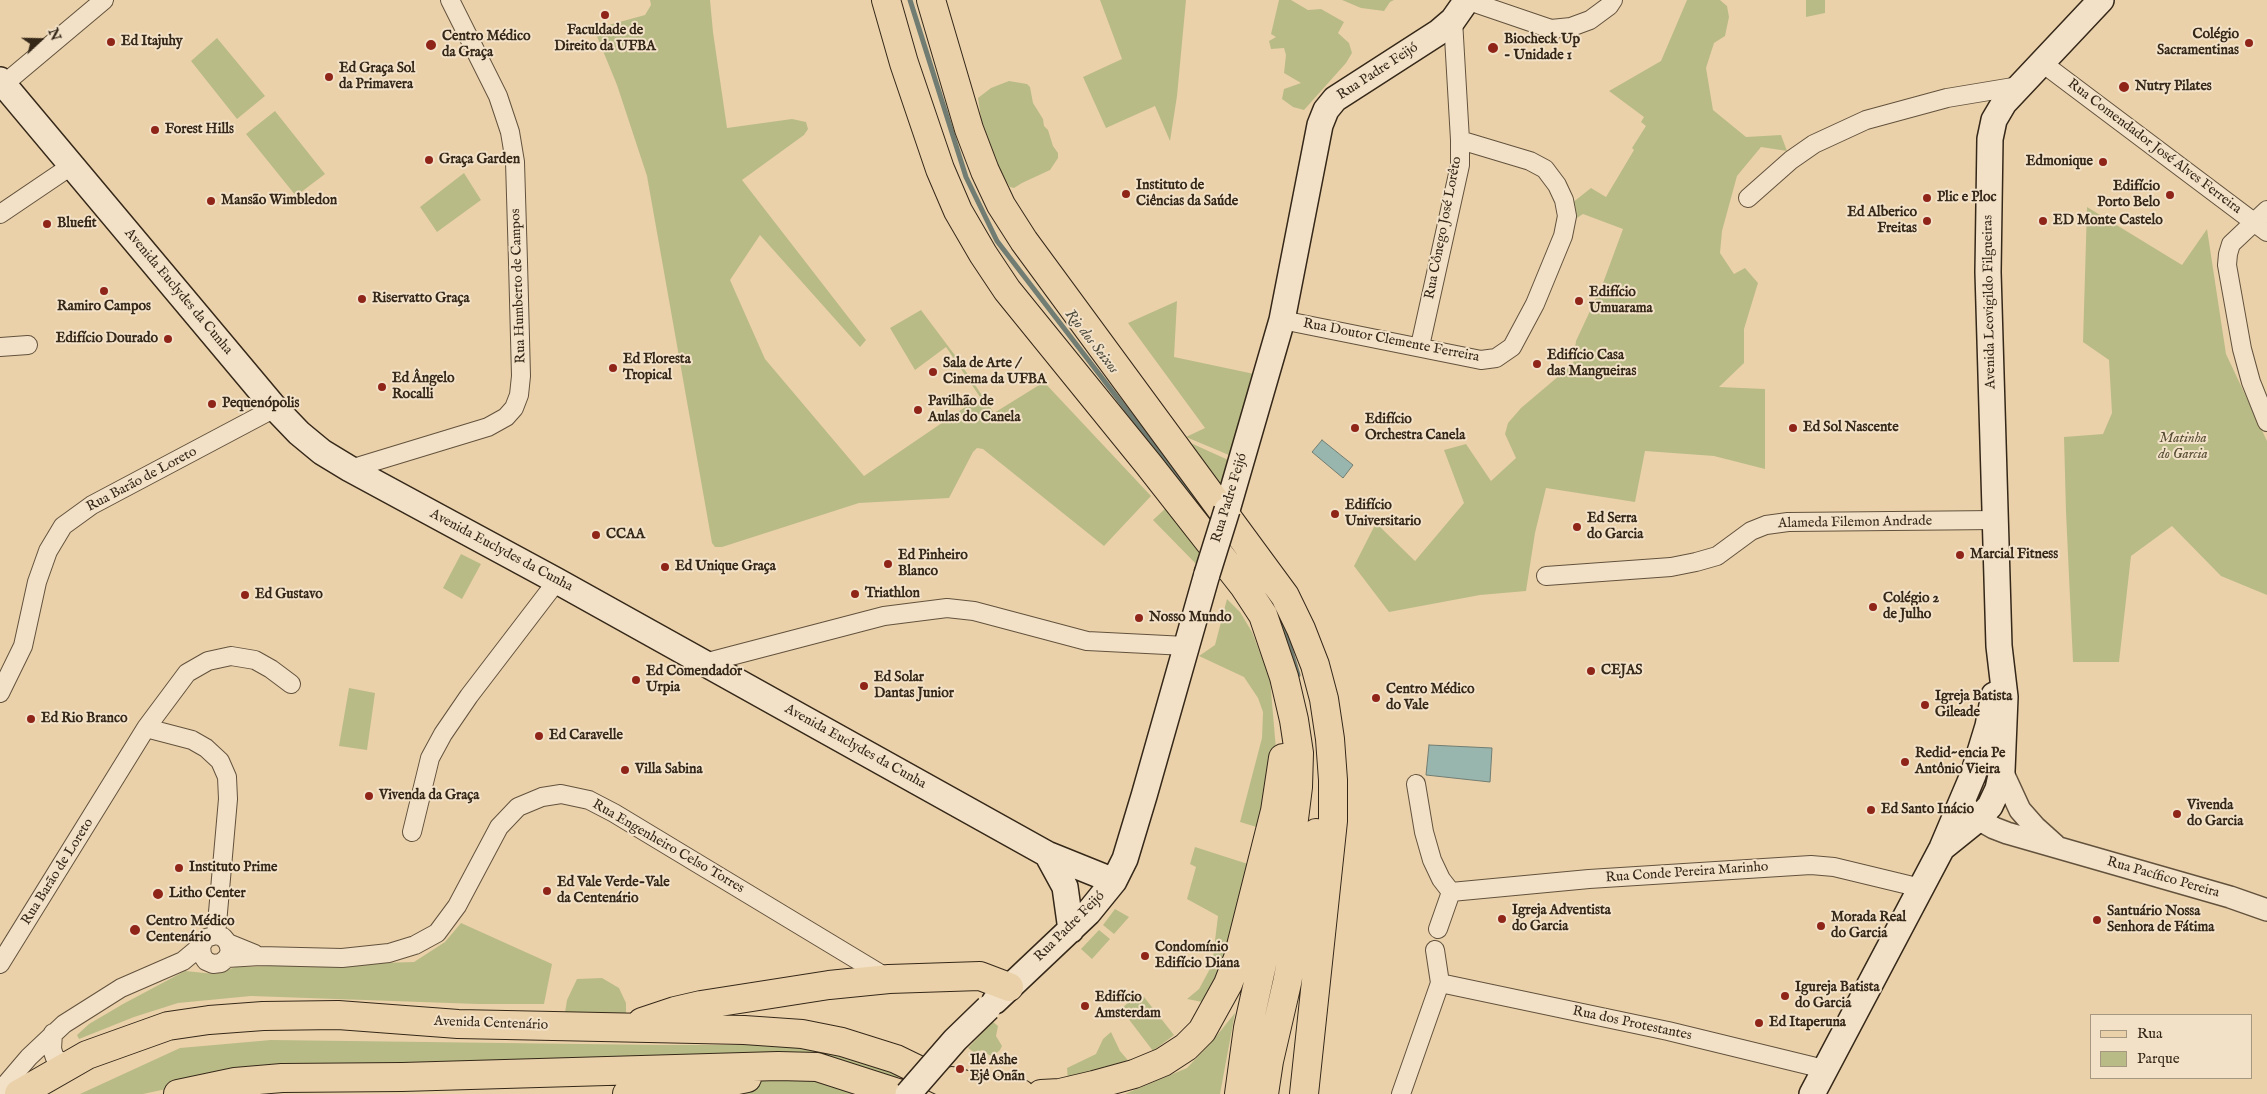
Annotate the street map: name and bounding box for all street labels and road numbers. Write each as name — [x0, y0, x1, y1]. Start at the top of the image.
street label: Rua Padre Feijó — [1334, 40, 1422, 104]
street label: Rua Comendador José Alves Ferreira — [2064, 76, 2244, 218]
street label: Rua Cônego José Lorêto — [1422, 155, 1466, 301]
street label: Rua Humberto de Campos — [508, 208, 530, 364]
street label: Avenida Leovigildo Filgueiras — [1980, 215, 2000, 389]
street label: Avenida Euclydes da Cunha — [120, 226, 236, 358]
street label: Rua Doutor Clemente Ferreira — [1301, 316, 1481, 366]
street label: Rua Barão de Loreto — [84, 444, 200, 516]
street label: Rua Padre Feijó — [1208, 451, 1252, 545]
street label: Avenida Euclydes da Cunha — [427, 506, 575, 596]
street label: Alameda Filemon Andrade — [1778, 513, 1932, 533]
street label: Avenida Euclydes da Cunha — [781, 701, 929, 793]
street label: Rua Engenheiro Celso Torres — [589, 797, 747, 897]
street label: Rua Barão de Loreto — [18, 816, 98, 928]
street label: Rua Pacífico Pereira — [2105, 854, 2221, 902]
street label: Rua Conde Pereira Marinho — [1605, 859, 1769, 887]
street label: Rua Padre Feijó — [1031, 888, 1109, 966]
street label: Rua dos Protestantes — [1571, 1003, 1693, 1045]
street label: Avenida Centenário — [434, 1014, 548, 1034]

